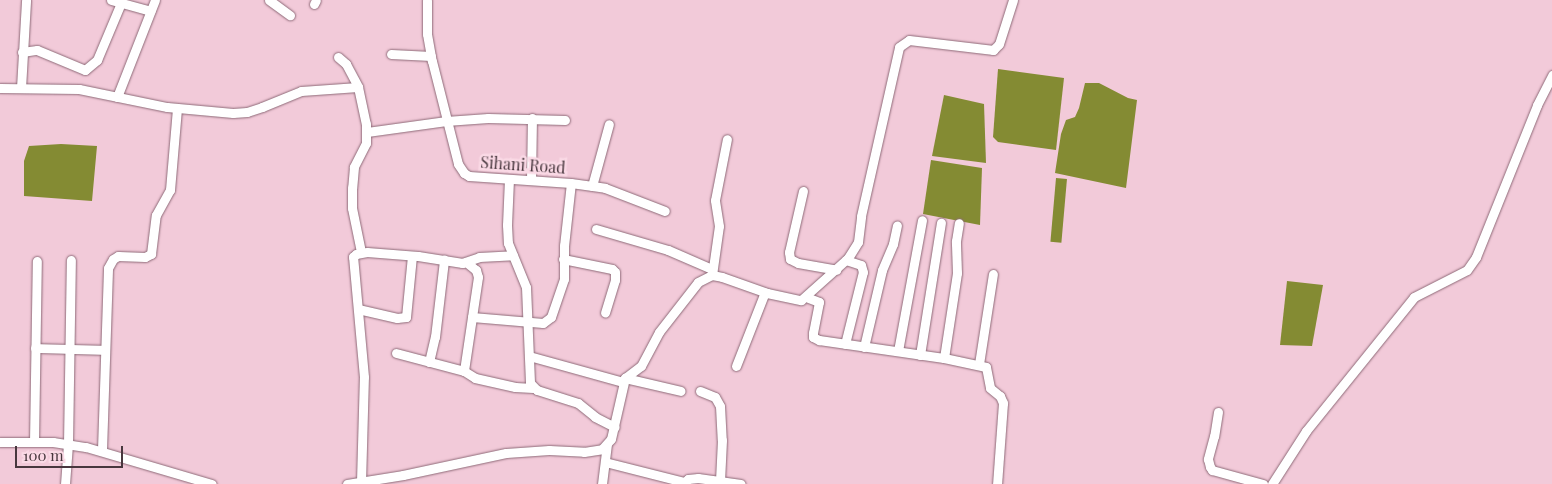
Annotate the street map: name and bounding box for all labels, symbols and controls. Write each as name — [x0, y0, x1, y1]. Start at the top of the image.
street label: Sihani Road — [480, 152, 566, 178]
scale bar — [18, 436, 125, 468]
text: 100 m — [23, 445, 64, 465]

